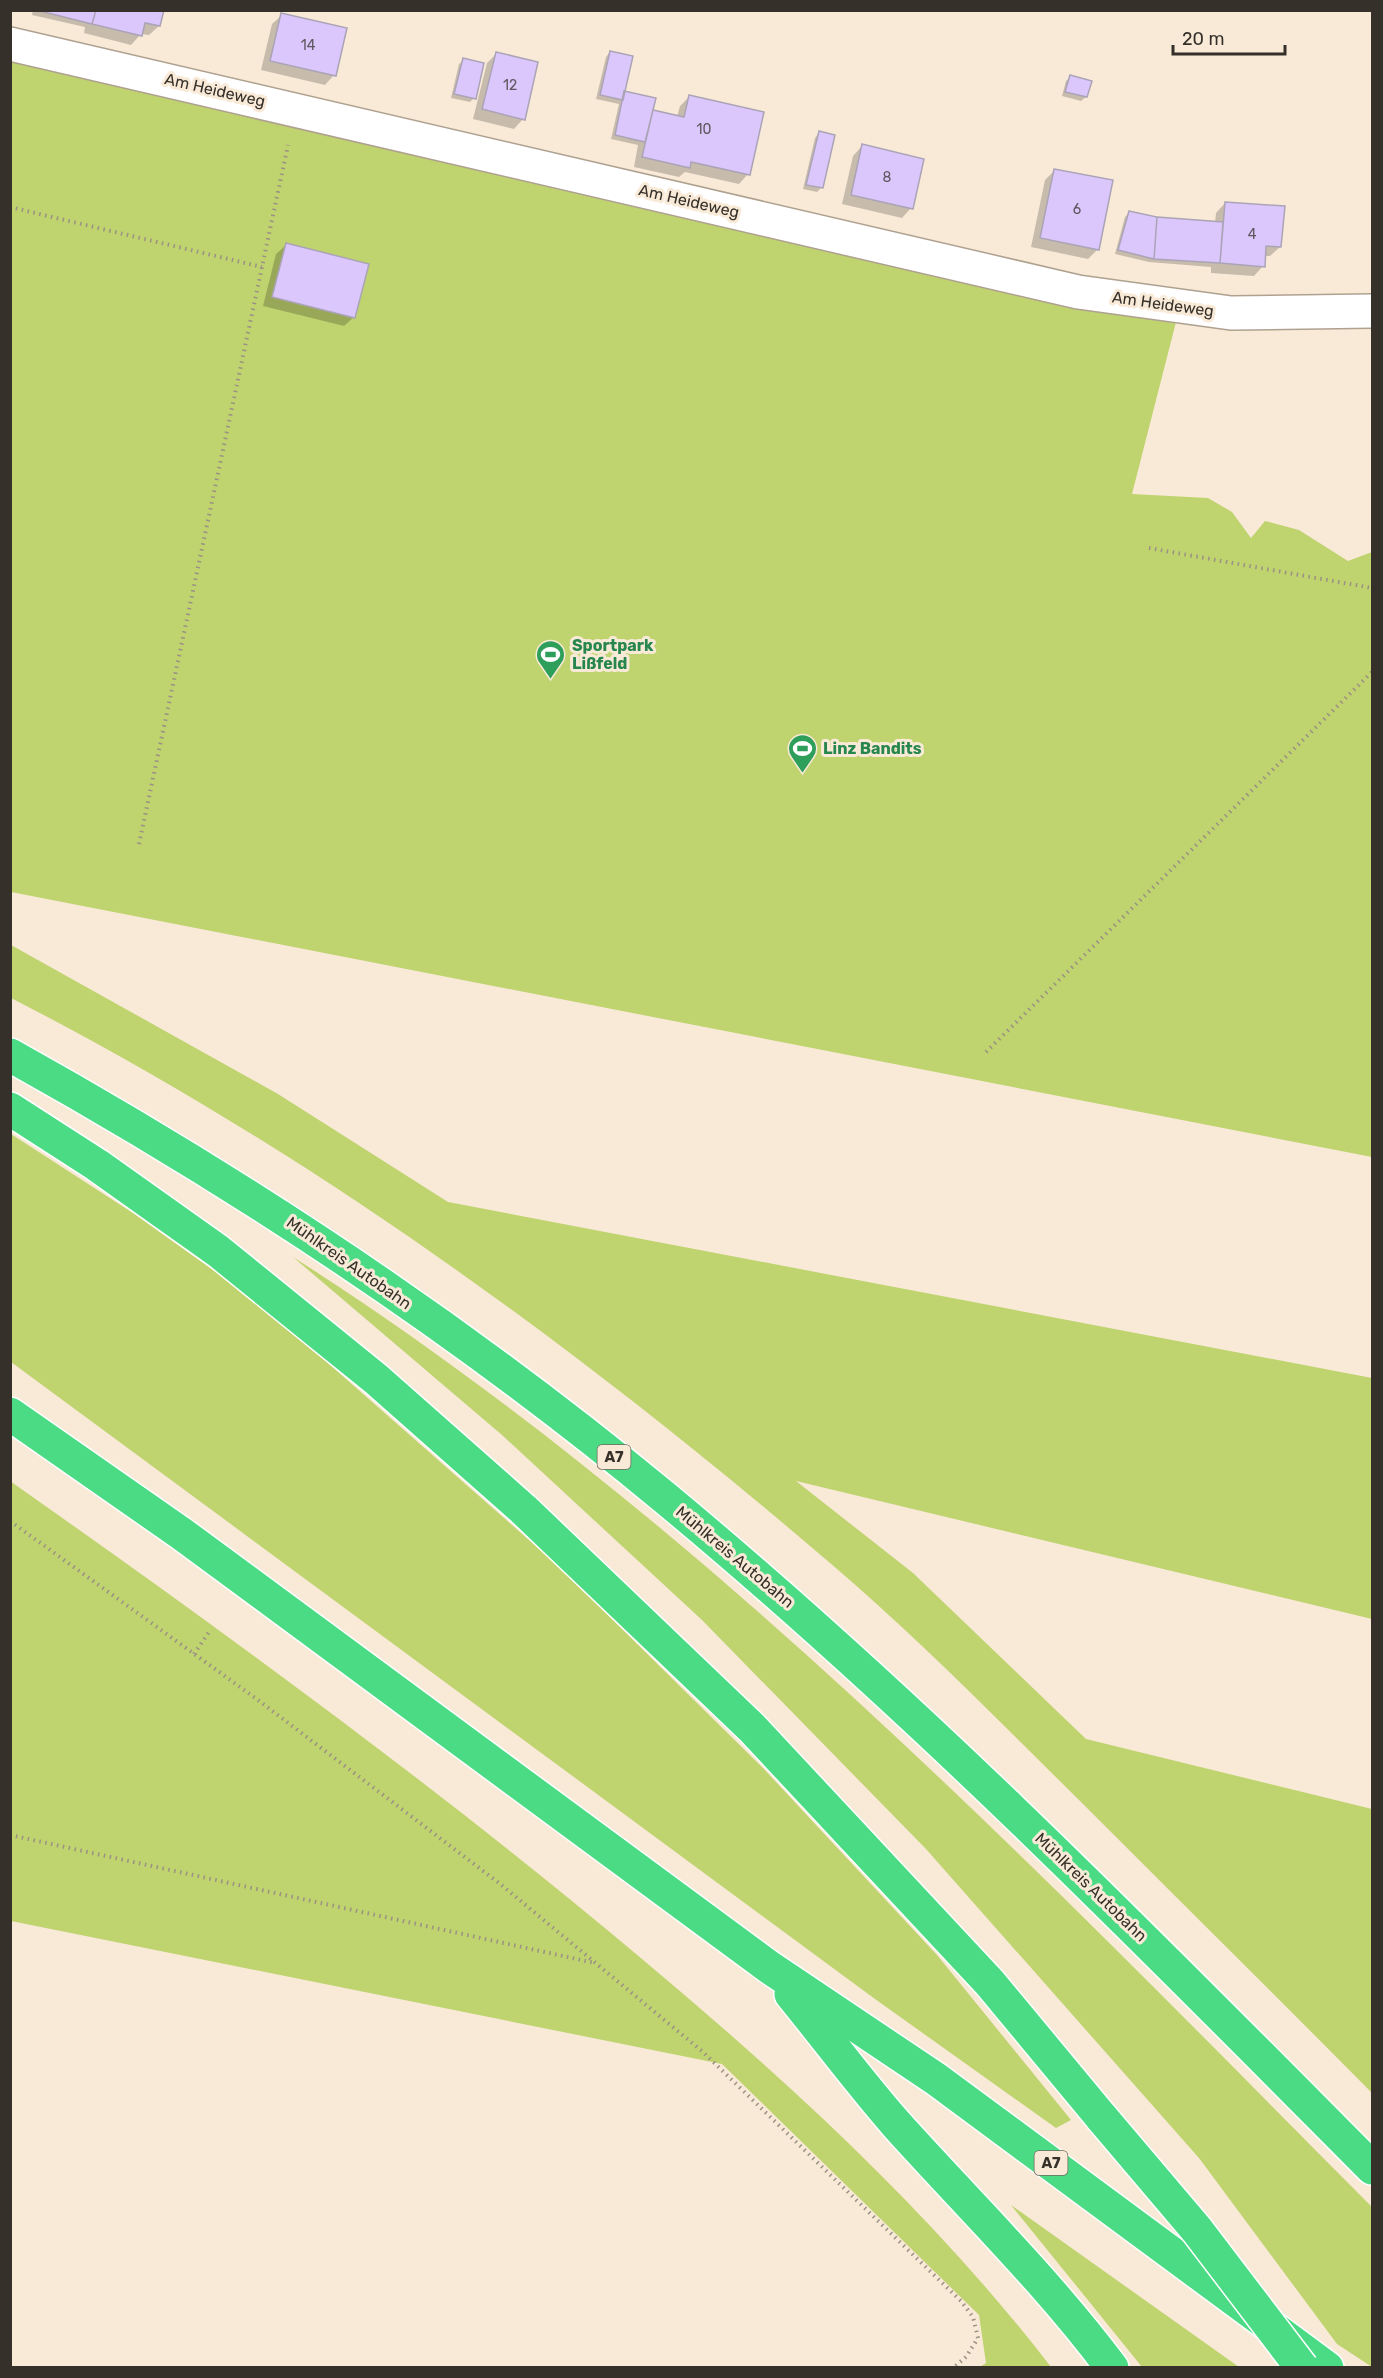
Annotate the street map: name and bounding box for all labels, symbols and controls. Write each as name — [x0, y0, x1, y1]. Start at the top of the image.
scale bar — [1173, 18, 1286, 56]
text: 20 m — [1182, 28, 1224, 50]
house number: 14 — [301, 37, 316, 54]
street label: Am Heideweg — [163, 69, 267, 111]
house number: 12 — [503, 77, 517, 94]
house number: 10 — [697, 121, 712, 138]
house number: 8 — [883, 169, 892, 186]
street label: Am Heideweg — [637, 180, 741, 222]
house number: 6 — [1073, 201, 1081, 218]
house number: 4 — [1248, 226, 1257, 243]
street label: Am Heideweg — [1111, 287, 1215, 321]
place label: Sportpark Lißfeld — [572, 636, 654, 673]
sports icon: Sportpark Lißfeld — [535, 638, 567, 680]
sports icon: Linz Bandits — [786, 732, 818, 774]
place label: Linz Bandits — [823, 739, 922, 758]
street label: Mühlkreis Autobahn — [283, 1213, 415, 1313]
road number: A7 — [598, 1445, 630, 1469]
street label: Mühlkreis Autobahn — [672, 1502, 798, 1612]
street label: Mühlkreis Autobahn — [1031, 1829, 1151, 1945]
road number: A7 — [1034, 2151, 1068, 2175]

